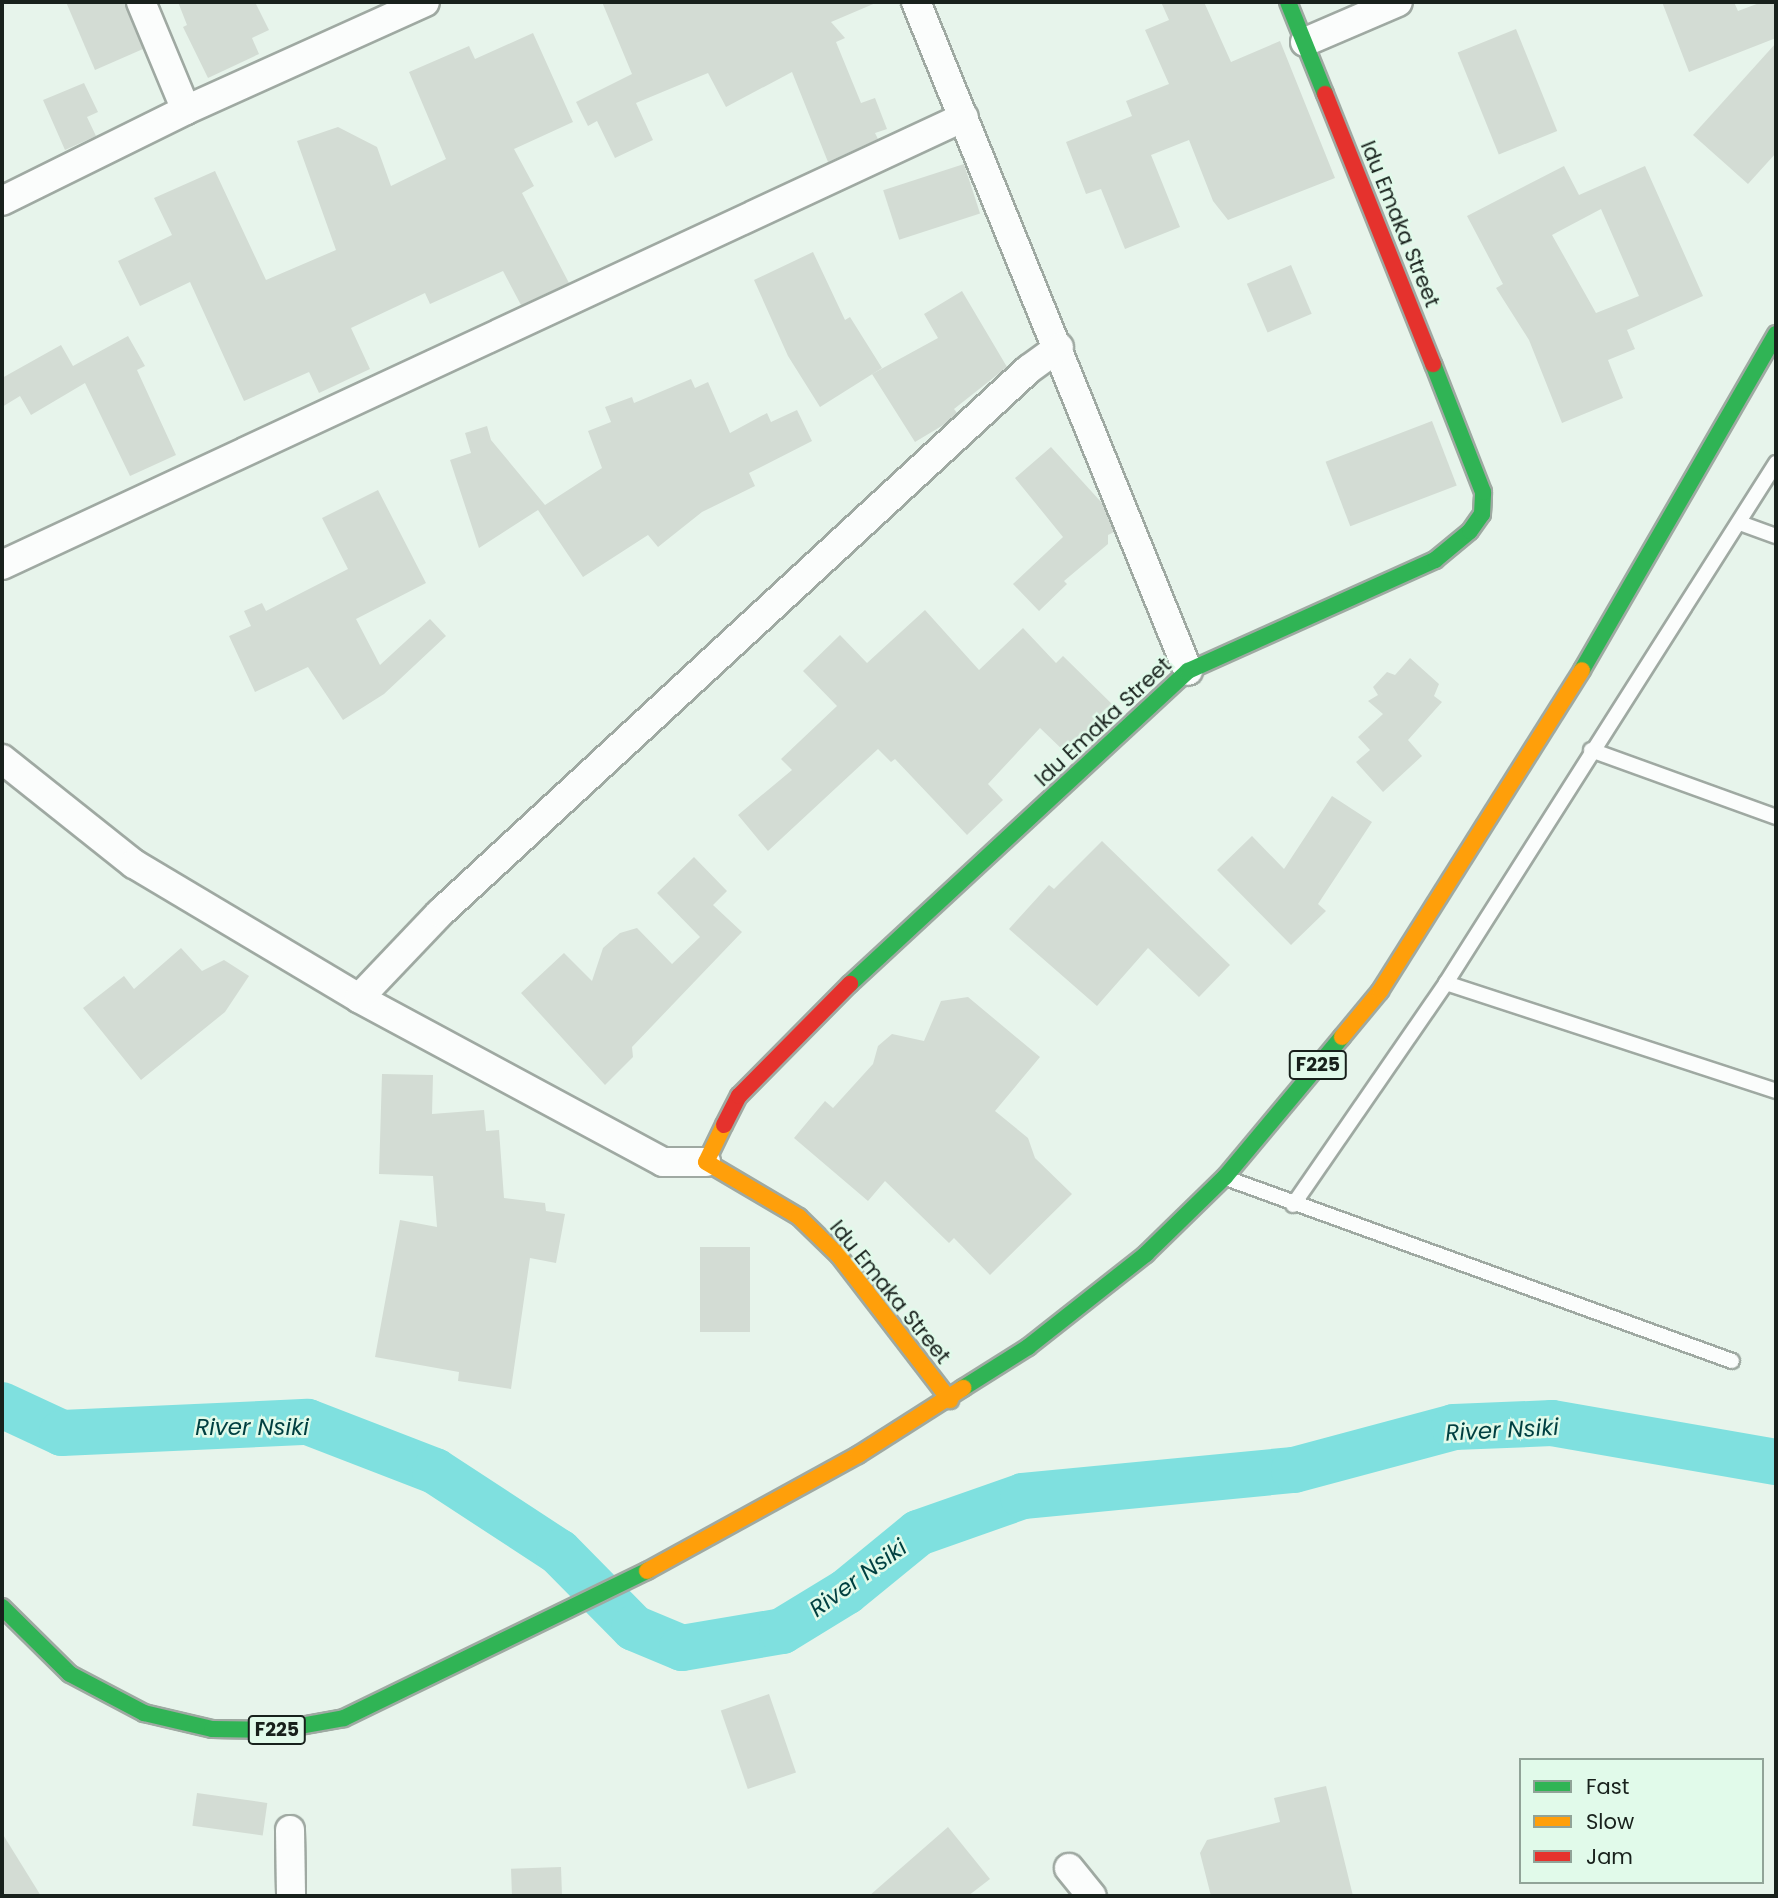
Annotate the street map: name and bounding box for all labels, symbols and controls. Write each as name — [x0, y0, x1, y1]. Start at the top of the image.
street label: Idu Emaka Street — [1355, 137, 1445, 311]
street label: Idu Emaka Street — [1030, 652, 1176, 792]
road number: F225 — [1288, 1050, 1348, 1080]
street label: Idu Emaka Street — [824, 1215, 956, 1369]
water label: River Nsiki — [195, 1413, 309, 1441]
water label: River Nsiki — [1445, 1413, 1559, 1447]
water label: River Nsiki — [804, 1533, 912, 1623]
road number: F225 — [247, 1714, 307, 1746]
legend — [1519, 1758, 1764, 1884]
text: Fast — [1586, 1772, 1629, 1801]
text: Slow — [1586, 1807, 1634, 1836]
text: Jam — [1586, 1842, 1633, 1871]

